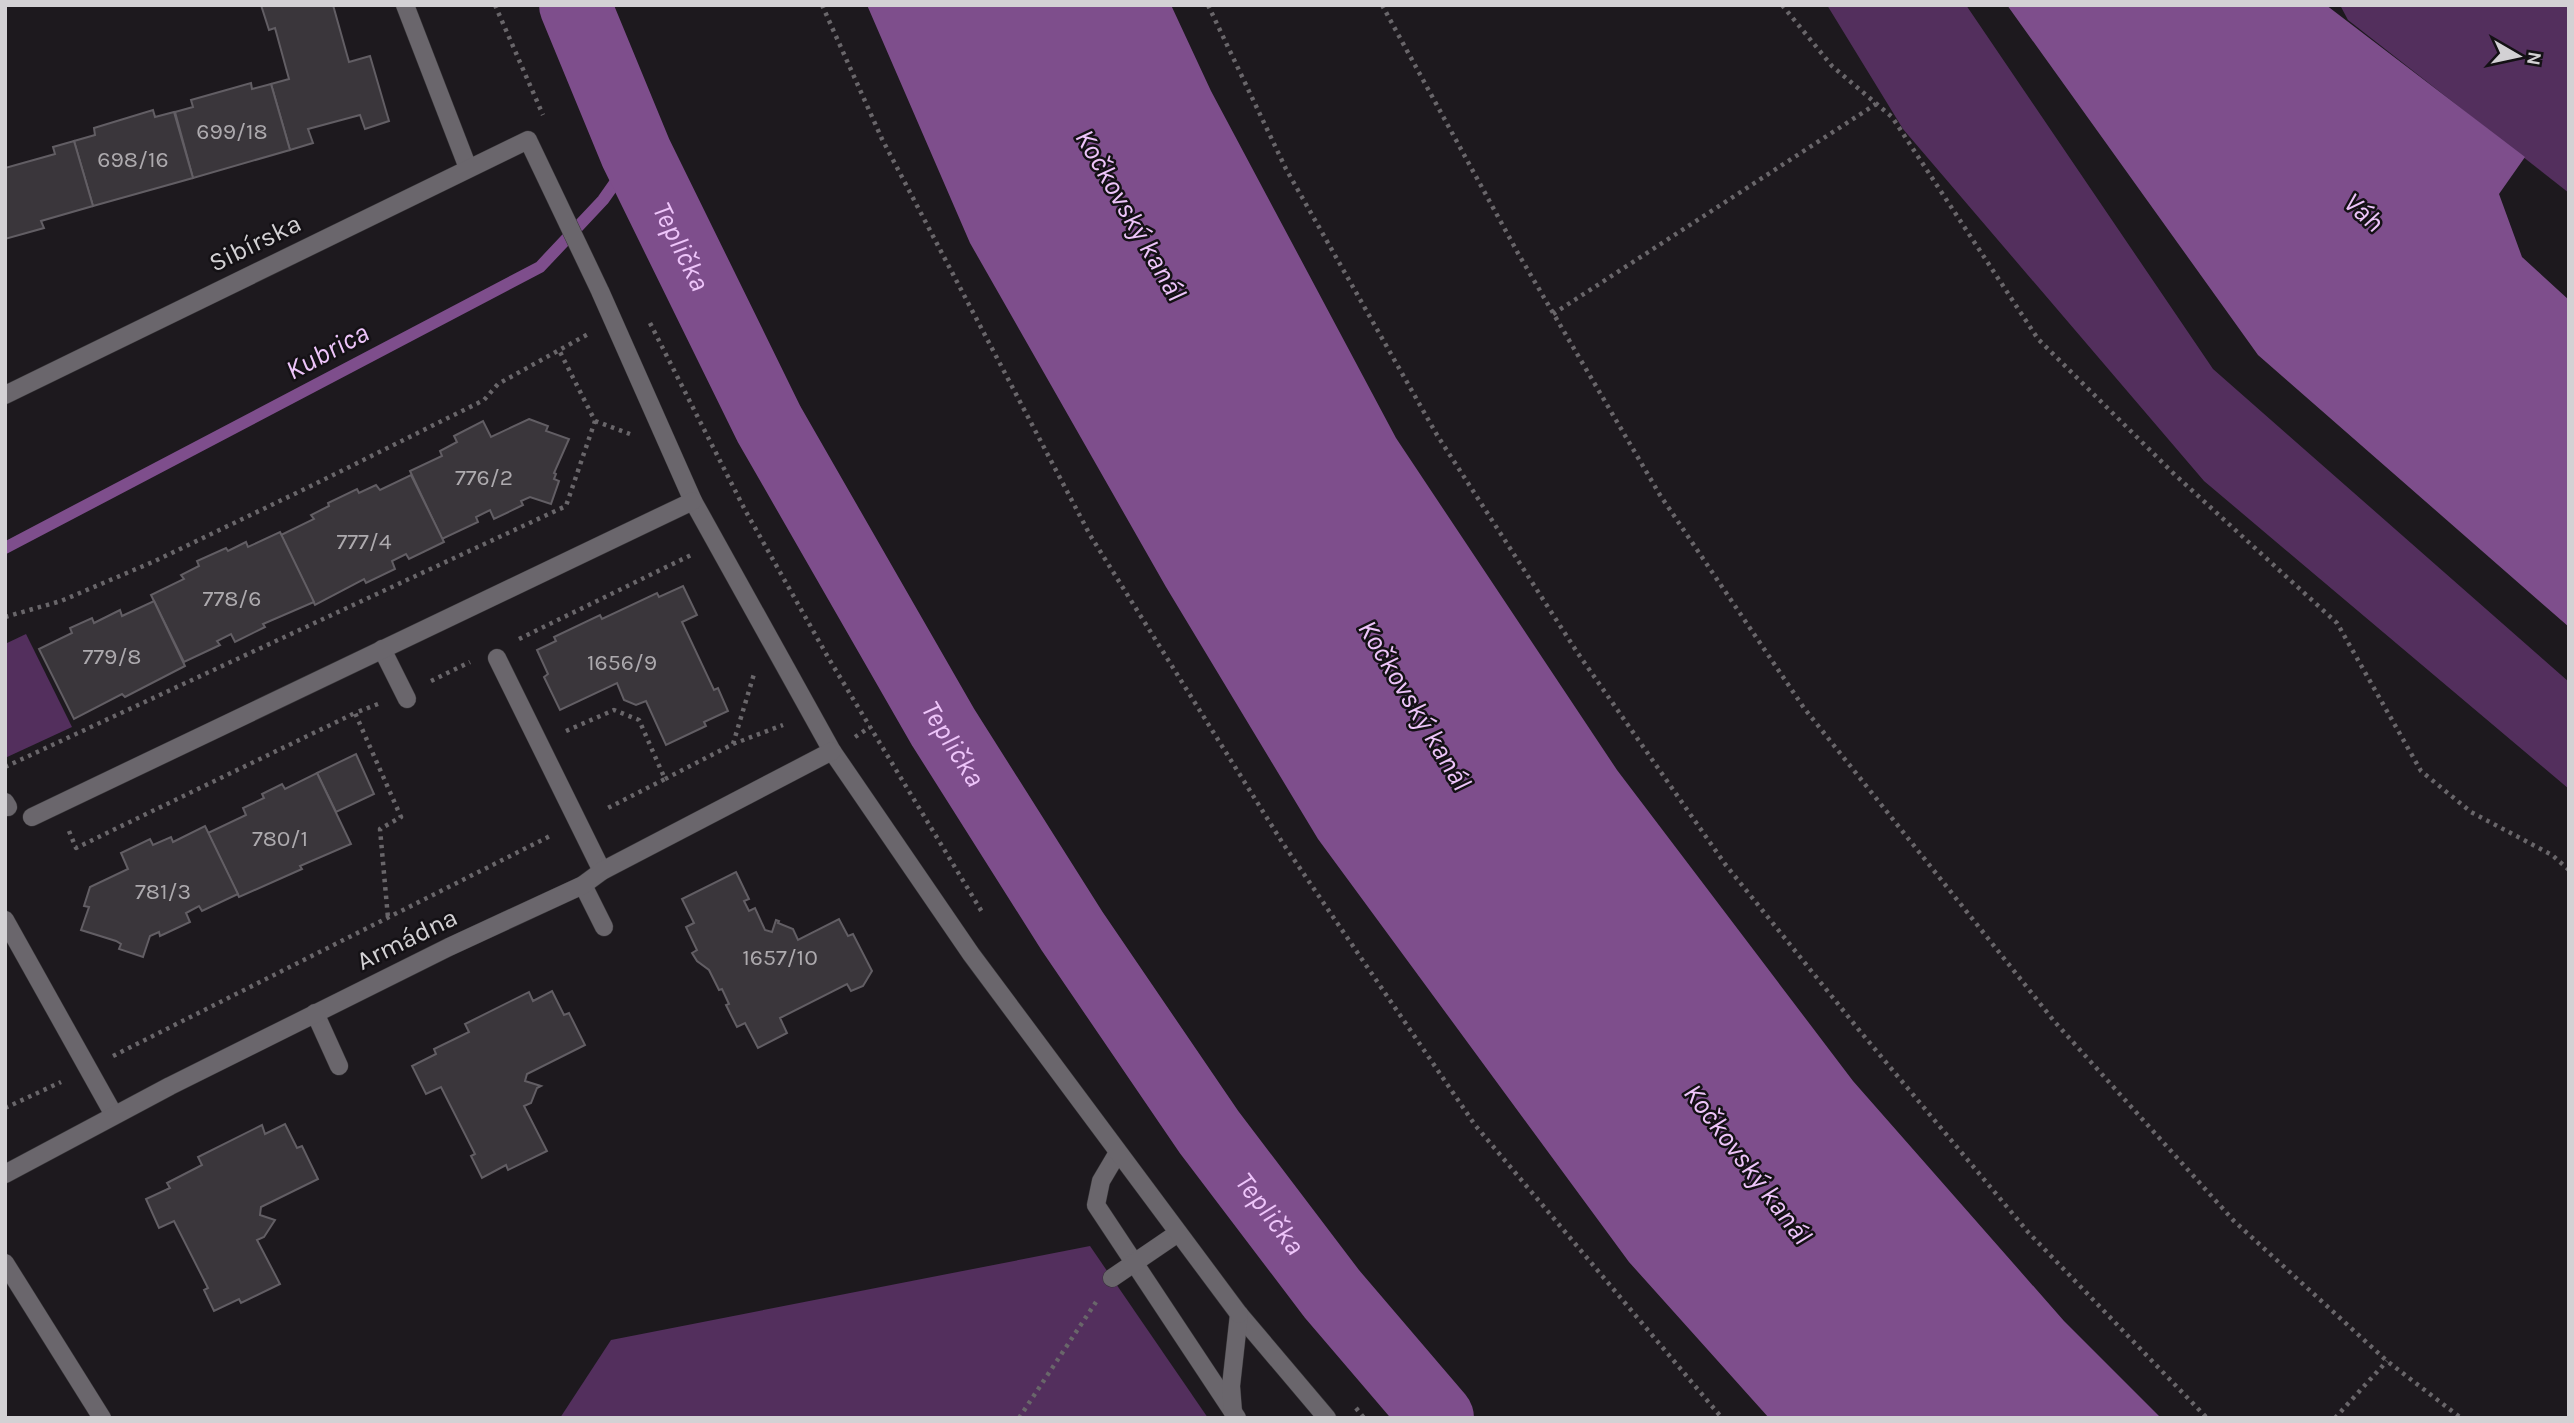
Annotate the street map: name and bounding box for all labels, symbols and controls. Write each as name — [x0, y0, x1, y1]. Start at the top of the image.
north arrow — [2483, 21, 2553, 91]
text: N — [2522, 50, 2546, 67]
house number: 699/18 — [196, 118, 268, 145]
water label: Kočkovský kanál — [1069, 123, 1193, 307]
house number: 698/16 — [97, 146, 169, 173]
water label: Váh — [2337, 185, 2391, 239]
water label: Teplička — [646, 197, 717, 296]
street label: Sibírska — [204, 207, 306, 279]
water label: Kubrica — [280, 315, 374, 387]
house number: 776/2 — [455, 464, 513, 491]
house number: 777/4 — [336, 528, 392, 555]
house number: 778/6 — [203, 585, 261, 612]
water label: Kočkovský kanál — [1351, 614, 1479, 796]
house number: 779/8 — [83, 643, 142, 670]
house number: 1656/9 — [587, 649, 657, 676]
water label: Teplička — [915, 695, 993, 792]
house number: 780/1 — [252, 825, 308, 852]
house number: 781/3 — [135, 878, 191, 905]
street label: Armádna — [351, 901, 463, 977]
house number: 1657/10 — [742, 944, 818, 971]
water label: Kočkovský kanál — [1677, 1077, 1819, 1251]
water label: Teplička — [1229, 1166, 1312, 1261]

